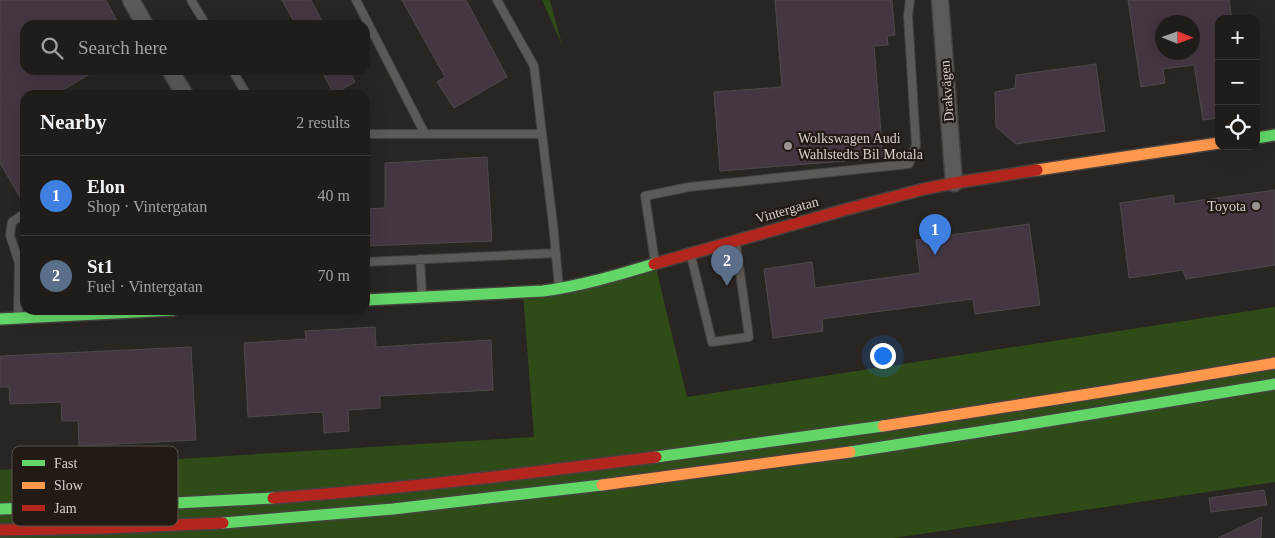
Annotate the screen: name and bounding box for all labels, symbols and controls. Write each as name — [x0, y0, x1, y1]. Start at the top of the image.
north arrow — [1155, 15, 1200, 60]
map controls — [1215, 15, 1260, 150]
button: + — [1215, 15, 1260, 60]
search box — [20, 20, 370, 75]
icon: search — [38, 34, 66, 62]
text: Search here — [78, 37, 167, 58]
street label: Drakvägen — [937, 60, 957, 122]
button: − — [1215, 60, 1260, 105]
button: locate — [1215, 105, 1260, 150]
text: Nearby — [40, 110, 107, 134]
text: 2 results — [296, 114, 350, 131]
place label: Wolkswagen Audi Wahlstedts Bil Motala — [798, 131, 924, 162]
marker: Wolkswagen Audi Wahlstedts Bil Motala — [782, 140, 794, 152]
text: Elon — [87, 176, 125, 197]
text: 1 — [52, 187, 60, 204]
text: 40 m — [318, 187, 350, 204]
street label: Vintergatan — [754, 194, 820, 226]
text: Shop · Vintergatan — [87, 198, 207, 215]
place label: Toyota — [1207, 199, 1247, 214]
marker: Toyota — [1250, 200, 1262, 212]
pin: 1 — [919, 214, 951, 255]
pin: 2 — [711, 245, 743, 286]
text: St1 — [87, 256, 113, 277]
text: 2 — [52, 267, 60, 284]
text: 70 m — [318, 267, 350, 284]
text: Fuel · Vintergatan — [87, 278, 203, 295]
your location — [870, 343, 896, 369]
legend — [12, 446, 178, 526]
text: Fast — [54, 456, 77, 471]
text: Slow — [54, 478, 84, 493]
text: Jam — [54, 501, 77, 516]

